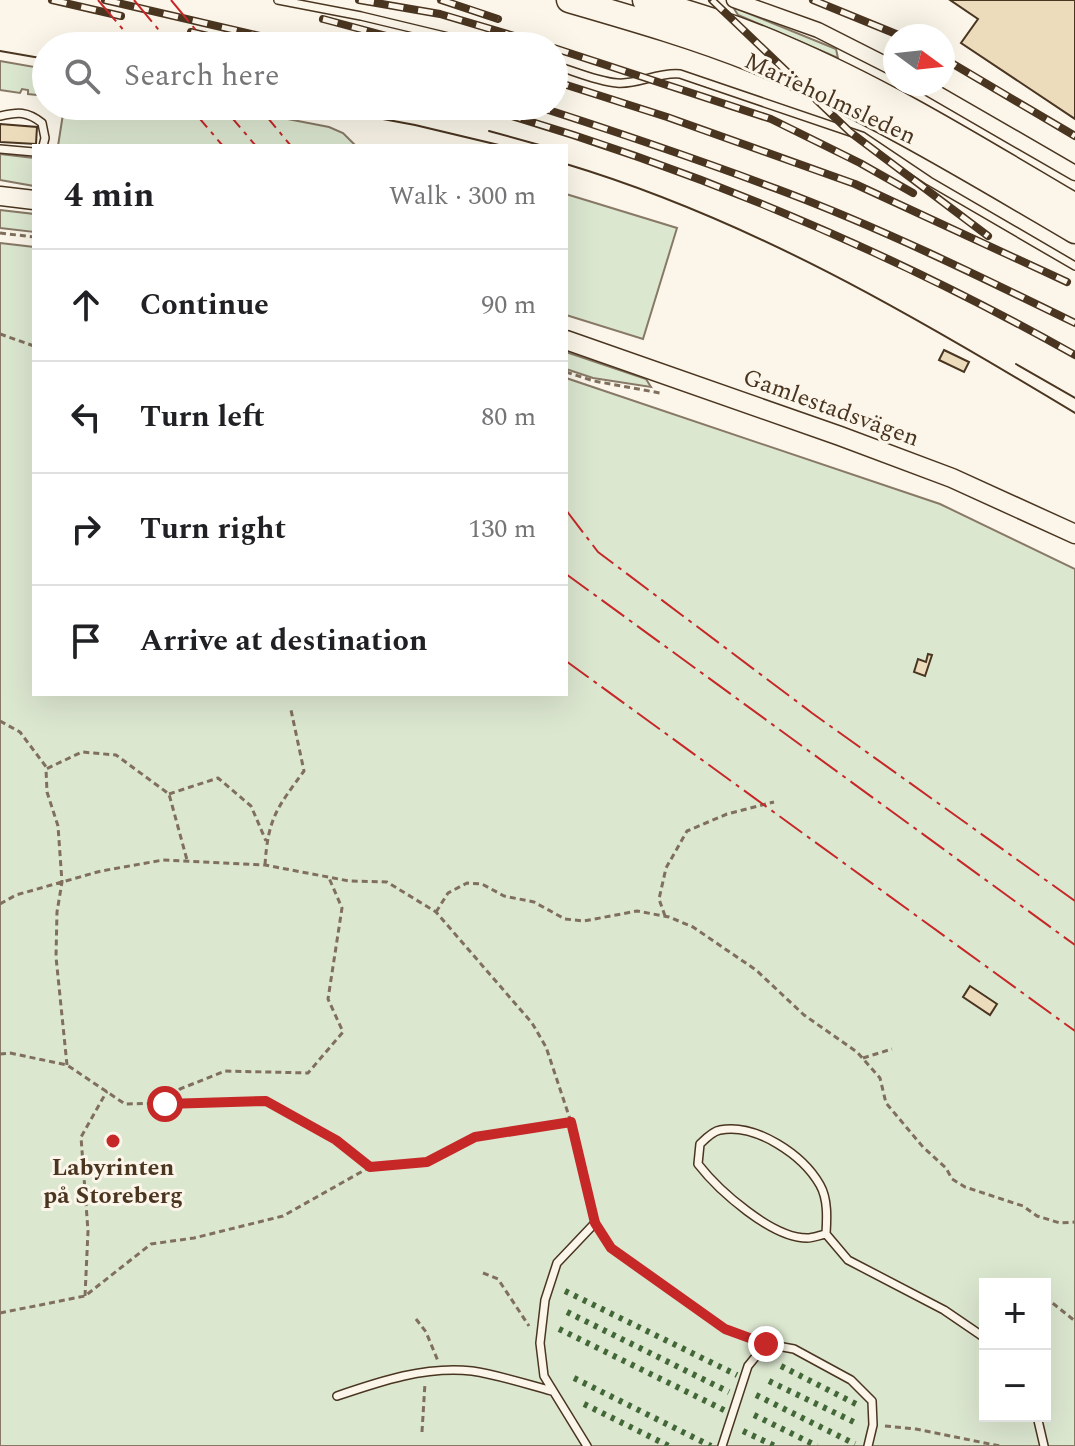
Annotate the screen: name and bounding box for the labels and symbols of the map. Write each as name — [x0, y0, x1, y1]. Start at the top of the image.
north arrow — [883, 24, 955, 96]
street label: Marieholmsleden — [738, 43, 922, 155]
street label: Gamlestadsvägen — [738, 359, 924, 457]
route start — [147, 1086, 183, 1122]
marker: Labyrinten på Storeberg — [104, 1132, 122, 1150]
place label: Labyrinten på Storeberg — [43, 1150, 183, 1214]
route end — [748, 1326, 784, 1362]

